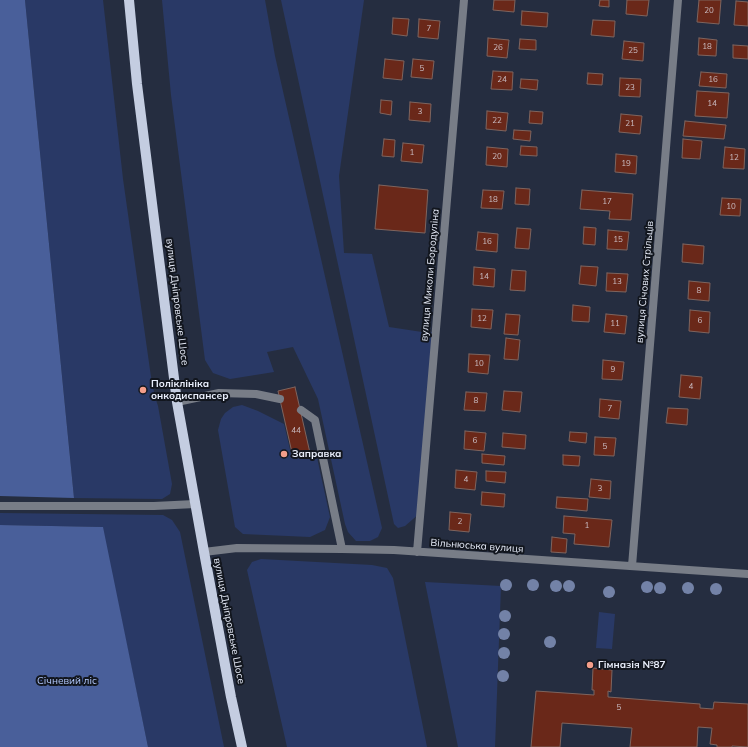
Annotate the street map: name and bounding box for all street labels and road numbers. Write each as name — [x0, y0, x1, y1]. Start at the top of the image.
street label: вулиця Миколи Бородуліна — [418, 208, 442, 342]
street label: вулиця Січових Стрільців — [634, 220, 656, 344]
street label: вулиця Дніпровське Шосе — [163, 238, 191, 366]
street label: Вільнюська вулиця — [430, 537, 524, 555]
street label: вулиця Дніпровське Шосе — [211, 557, 247, 685]

